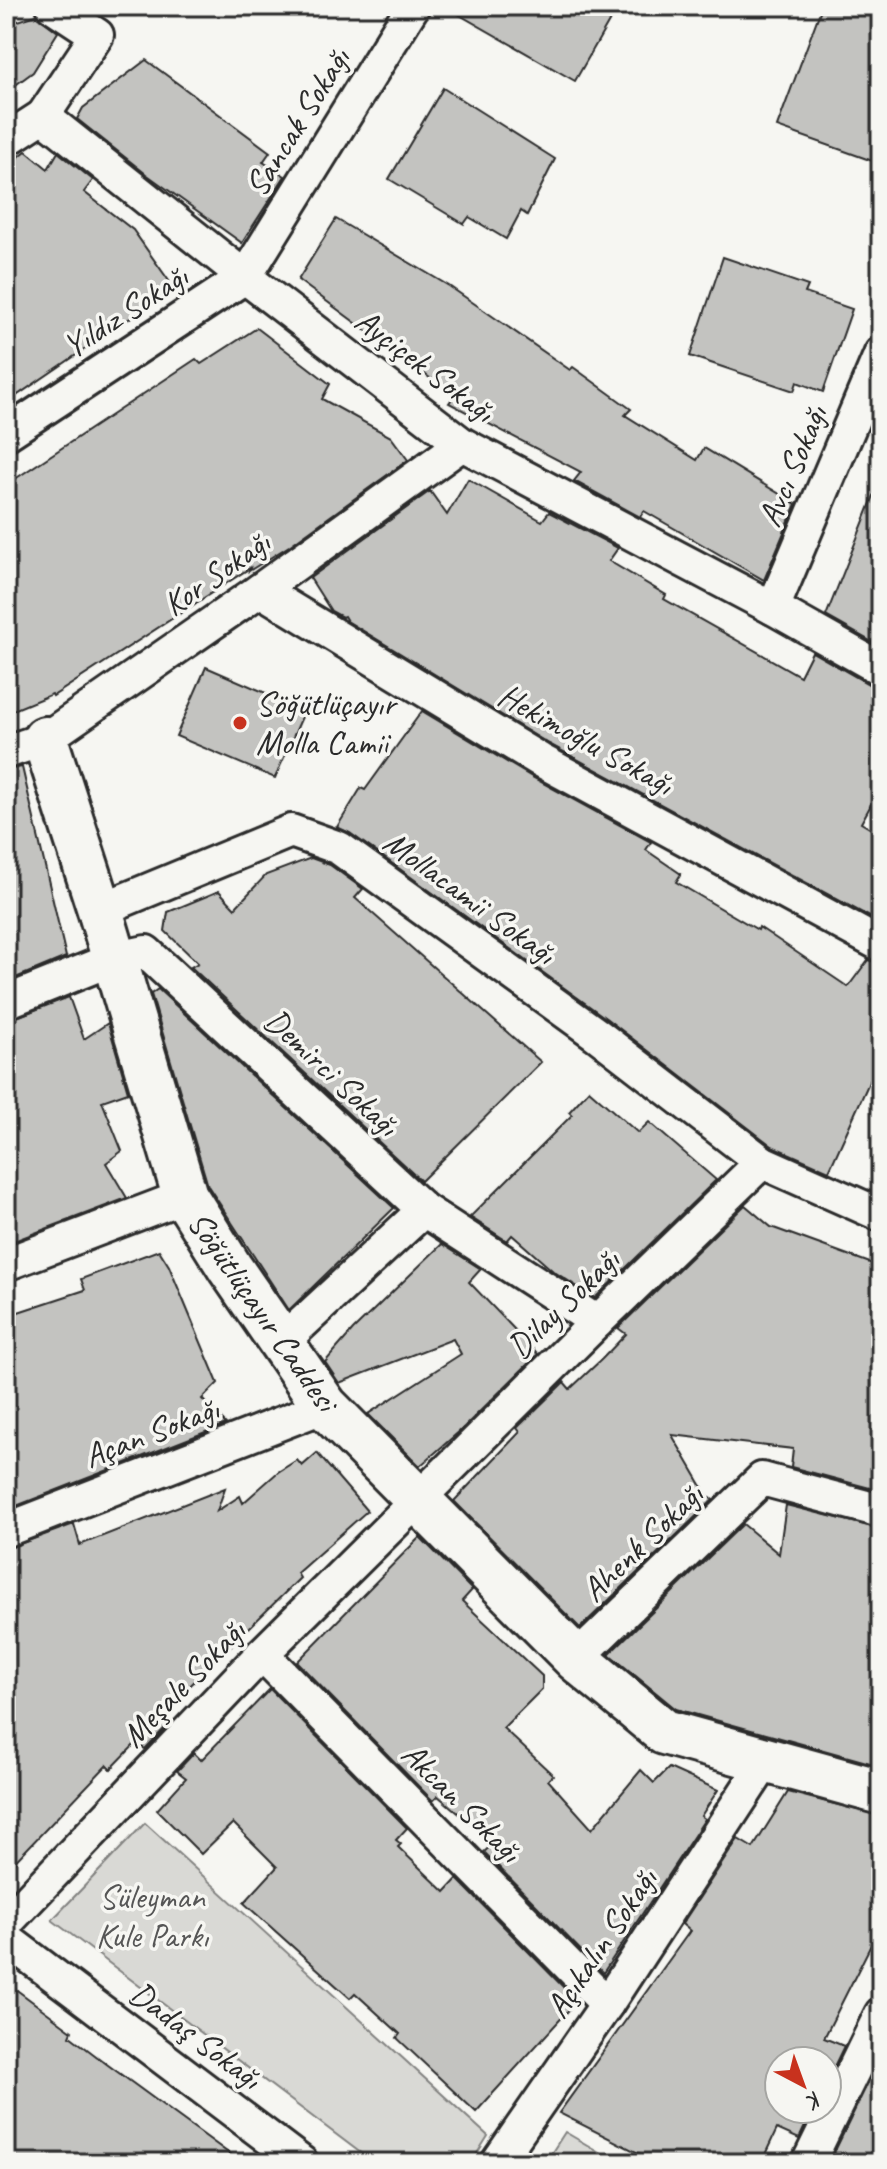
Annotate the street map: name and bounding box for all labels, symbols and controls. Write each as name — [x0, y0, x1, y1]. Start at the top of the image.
street label: Sancak Sokağı — [235, 39, 360, 204]
street label: Yıldız Sokağı — [54, 254, 197, 367]
street label: Ayçiçek Sokağı — [347, 299, 505, 432]
street label: Avcı Sokağı — [747, 397, 837, 533]
street label: Kor Sokağı — [154, 520, 279, 625]
street label: Hekimoğlu Sokağı — [491, 673, 683, 806]
place label: Söğütlüçayır Molla Camii — [256, 682, 399, 764]
marker: Söğütlüçayır Molla Camii — [231, 714, 249, 732]
street label: Mollacamii Sokağı — [375, 820, 566, 975]
street label: Demirci Sokağı — [256, 999, 410, 1146]
street label: Söğütlüçayır Caddesi — [178, 1203, 350, 1423]
street label: Dilay Sokağı — [498, 1238, 629, 1367]
street label: Açan Sokağı — [78, 1386, 226, 1477]
street label: Ahenk Sokağı — [572, 1472, 713, 1611]
street label: Meşale Sokağı — [112, 1609, 256, 1756]
street label: Akcan Sokağı — [393, 1733, 532, 1872]
street label: Açıkalın Sokağı — [535, 1859, 668, 2026]
park label: Süleyman Kule Parkı — [96, 1875, 210, 1957]
street label: Dadaş Sokağı — [122, 1971, 272, 2099]
north arrow — [763, 2045, 843, 2125]
text: K — [798, 2085, 829, 2117]

